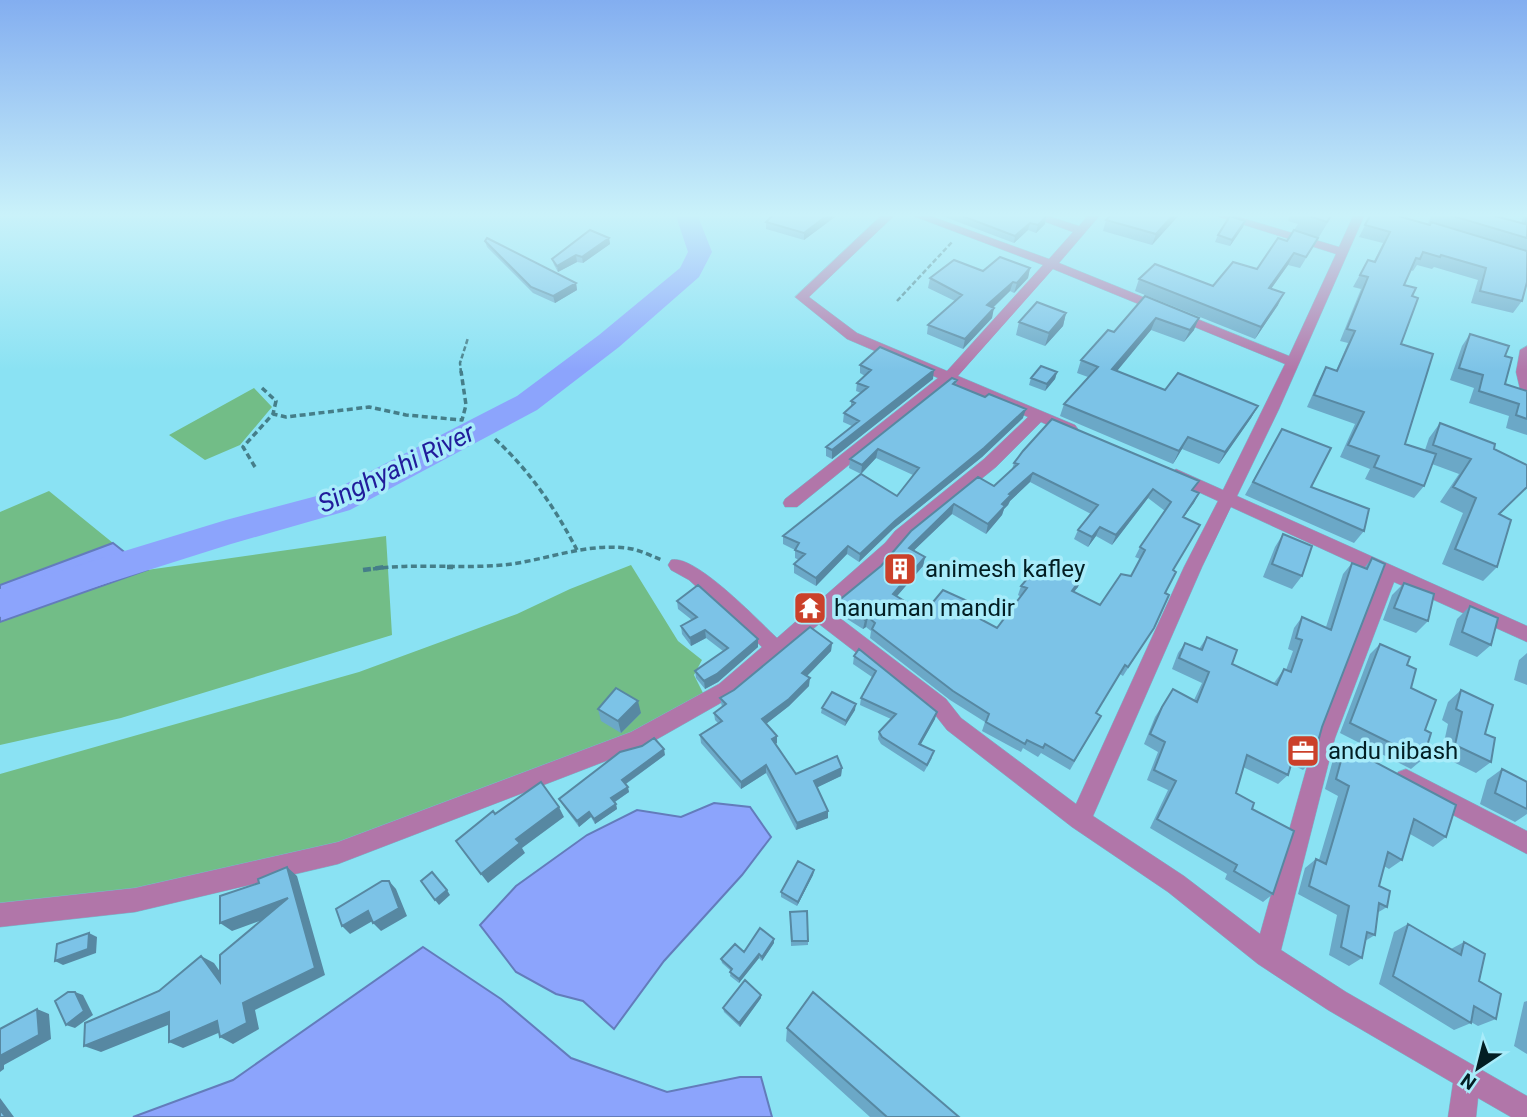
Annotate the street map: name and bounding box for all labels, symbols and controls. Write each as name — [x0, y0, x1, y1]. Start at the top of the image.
water label: Singhyahi River — [313, 416, 481, 519]
building icon: animesh kafley — [881, 550, 919, 588]
place label: animesh kafley — [925, 555, 1086, 583]
temple icon: hanuman mandir — [791, 589, 829, 627]
place label: hanuman mandir — [834, 594, 1015, 622]
office icon: andu nibash — [1284, 732, 1322, 770]
place label: andu nibash — [1328, 737, 1458, 765]
north arrow — [1443, 1033, 1513, 1103]
text: N — [1456, 1068, 1481, 1095]

